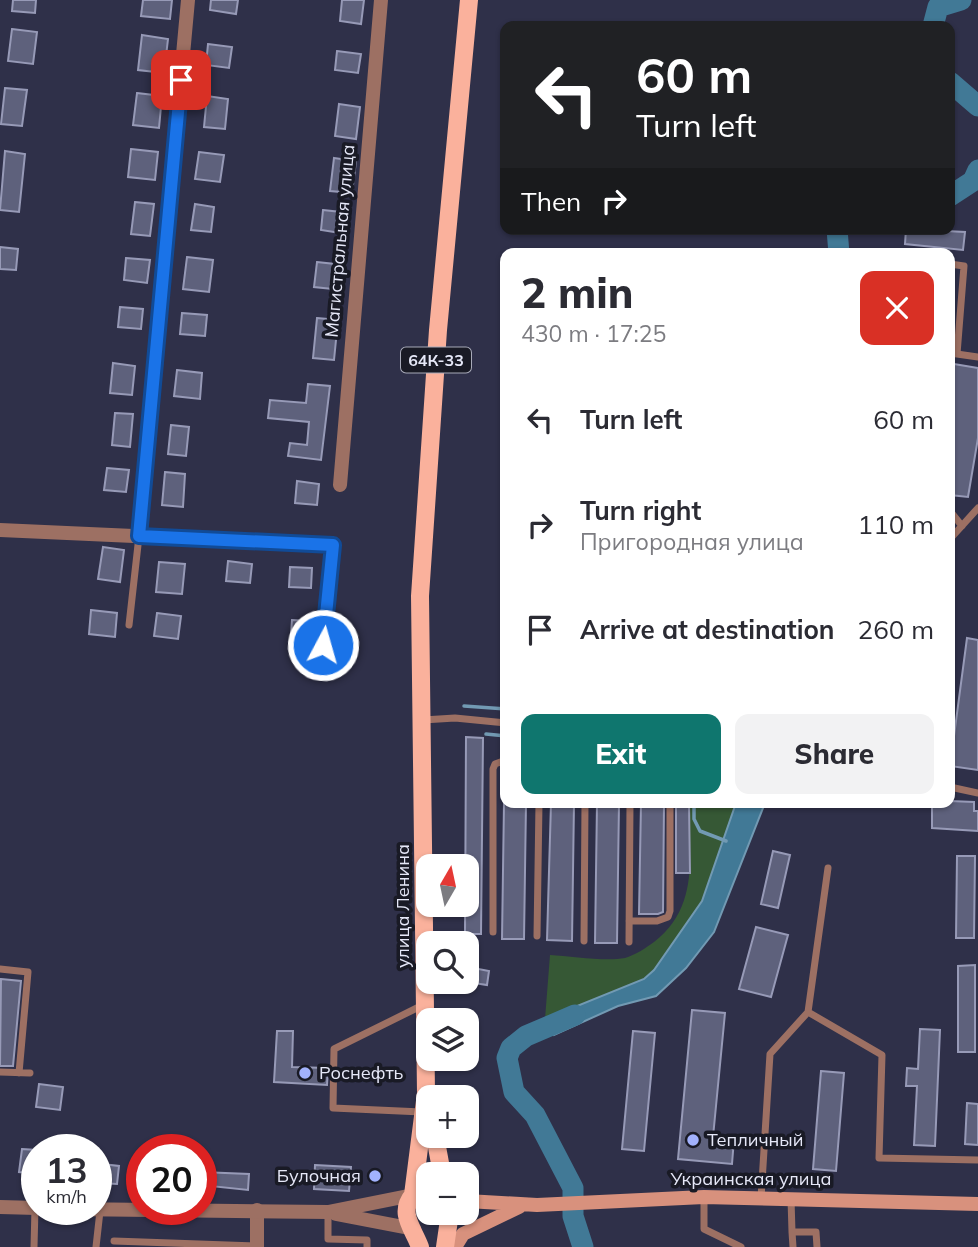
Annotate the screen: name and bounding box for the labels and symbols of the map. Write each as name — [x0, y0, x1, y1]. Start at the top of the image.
pin — [151, 50, 211, 110]
street label: Магистральная улица — [320, 144, 359, 338]
road number: 64К-33 — [401, 348, 471, 372]
position arrow — [286, 608, 360, 682]
street label: улица Ленина — [391, 844, 414, 968]
north arrow — [416, 854, 480, 917]
place label: Роснефть — [319, 1061, 404, 1084]
marker: Роснефть — [297, 1065, 313, 1081]
place label: Тепличный — [707, 1128, 803, 1151]
marker: Тепличный — [685, 1132, 701, 1148]
speed limit sign: 20 — [126, 1134, 217, 1225]
place label: Булочная — [277, 1164, 361, 1187]
street label: Украинская улица — [670, 1167, 831, 1190]
marker: Булочная — [367, 1168, 383, 1184]

